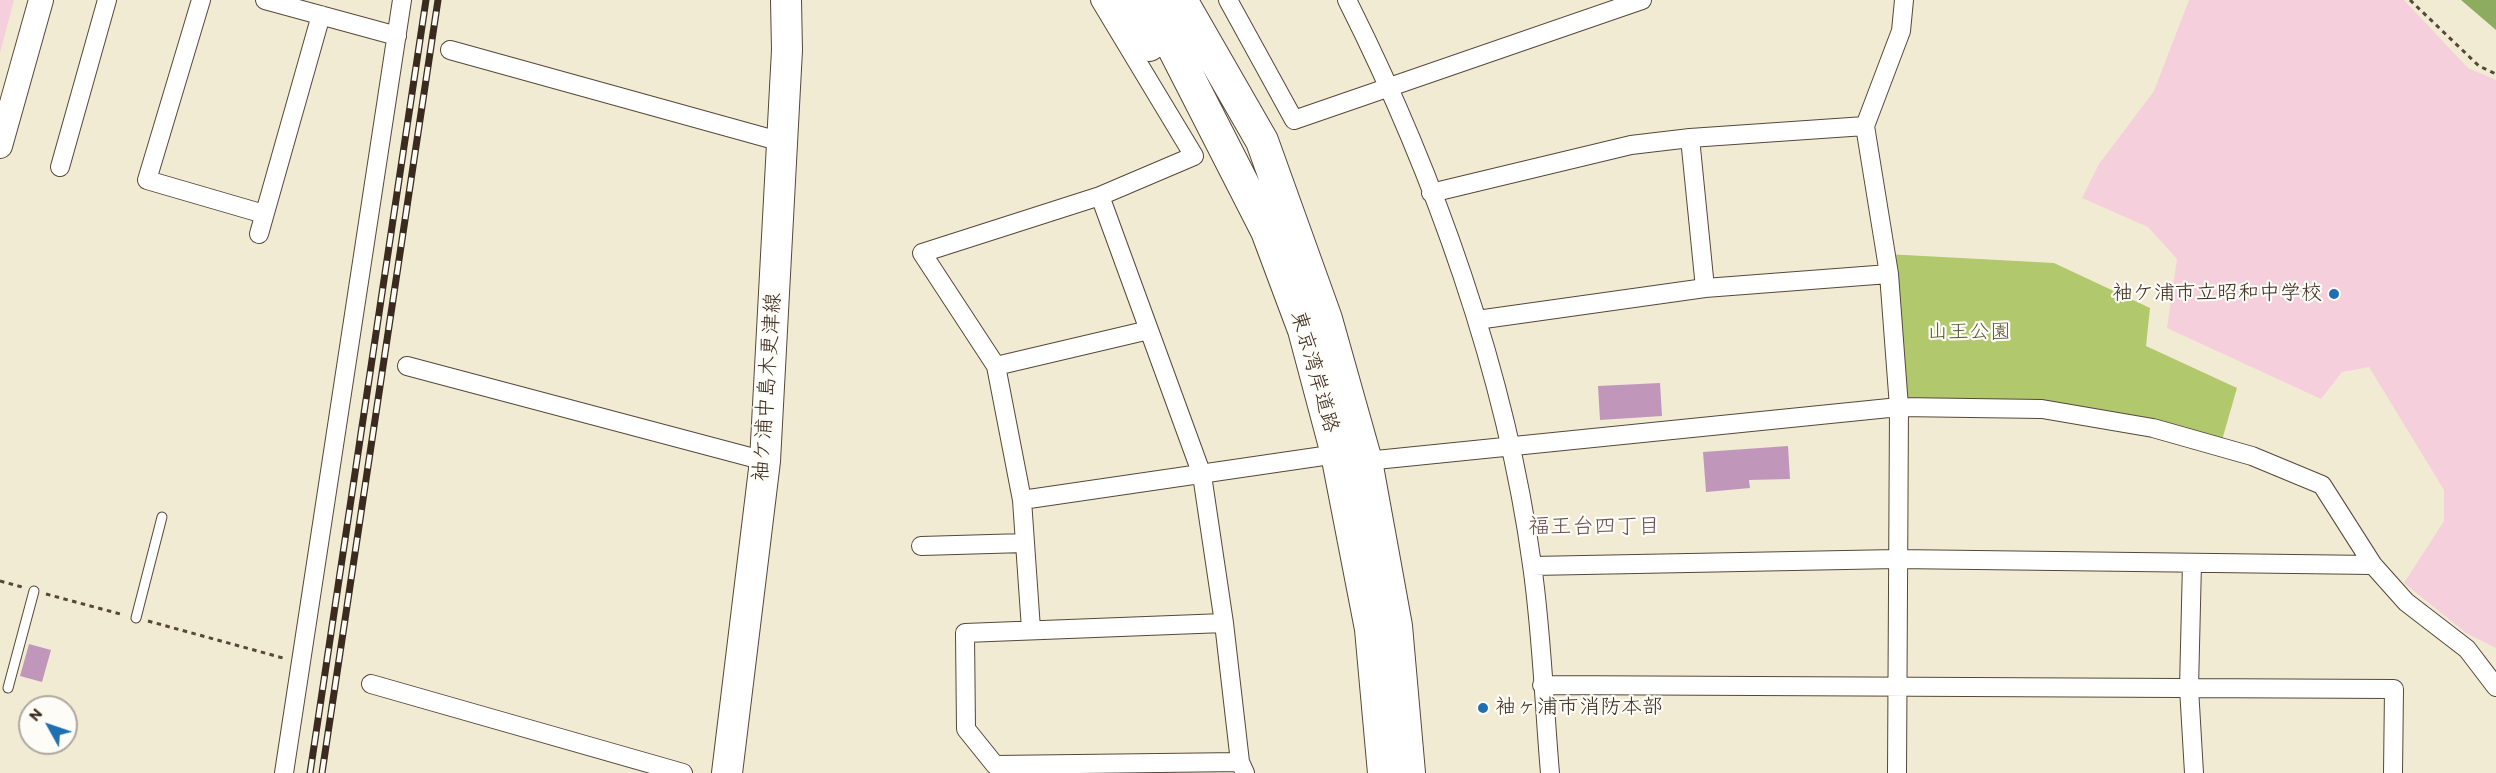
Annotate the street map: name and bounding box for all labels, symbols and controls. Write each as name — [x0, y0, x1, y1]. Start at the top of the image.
place label: 袖ケ浦市立昭和中学校 — [2112, 281, 2322, 307]
marker: 袖ケ浦市立昭和中学校 — [2327, 287, 2341, 301]
street label: 袖ケ浦中島木更津線 — [749, 292, 787, 482]
street label: 東京湾岸道路 — [1285, 308, 1343, 436]
park label: 山王公園 — [1927, 320, 2011, 346]
district label: 福王台四丁目 — [1528, 514, 1660, 540]
north arrow — [18, 695, 78, 755]
place label: 袖ヶ浦市消防本部 — [1495, 695, 1663, 721]
marker: 袖ヶ浦市消防本部 — [1476, 701, 1490, 715]
text: N — [25, 704, 46, 725]

